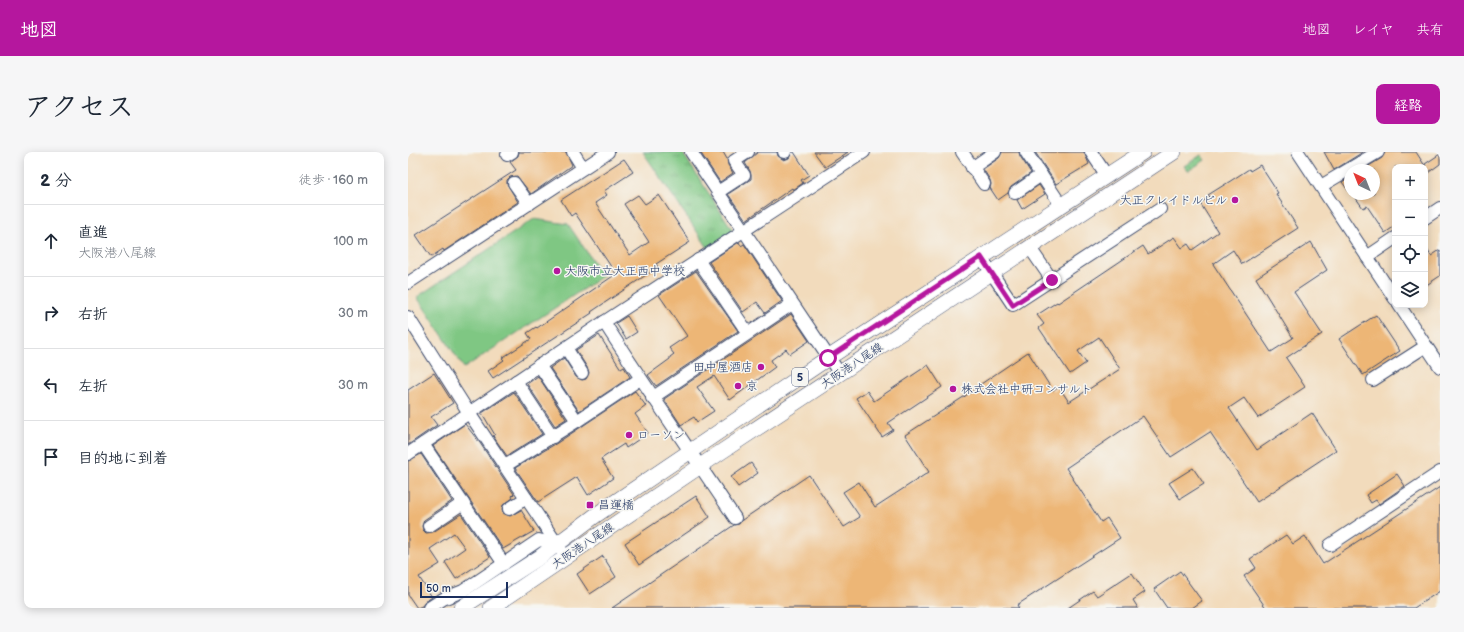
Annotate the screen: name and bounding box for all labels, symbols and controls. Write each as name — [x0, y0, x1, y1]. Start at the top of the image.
text: 地図 — [20, 19, 58, 42]
text: 地図 — [1303, 21, 1331, 38]
text: レイヤ — [1353, 21, 1394, 38]
text: 共有 — [1416, 21, 1444, 38]
button: 経路 — [1376, 84, 1440, 124]
text: アクセス — [24, 91, 134, 124]
north arrow — [1344, 164, 1380, 200]
map controls — [1392, 164, 1428, 308]
button: + — [1392, 164, 1428, 200]
text: 2 分 — [40, 171, 72, 191]
text: 徒歩 · 160 m — [299, 172, 368, 188]
place label: 大正クレイドルビル — [1120, 193, 1227, 208]
marker: 大正クレイドルビル — [1230, 195, 1240, 205]
button: − — [1392, 200, 1428, 236]
text: 直進 — [78, 223, 108, 242]
icon: ahead — [40, 230, 62, 252]
text: 100 m — [333, 233, 368, 249]
button: locate — [1392, 236, 1428, 272]
text: 大阪港八尾線 — [78, 245, 156, 261]
place label: 大阪市立大正西中学校 — [565, 264, 685, 279]
marker: 大阪市立大正西中学校 — [552, 266, 562, 276]
route end — [1043, 271, 1061, 289]
button: layers — [1392, 272, 1428, 308]
icon: right — [40, 302, 62, 324]
text: 右折 — [78, 305, 108, 324]
text: 30 m — [338, 305, 368, 321]
street label: 大阪港八尾線 — [818, 340, 886, 392]
route start — [819, 349, 837, 367]
place label: 田中屋酒店 — [693, 360, 753, 375]
marker: 田中屋酒店 — [756, 362, 766, 372]
road number: 5 — [792, 368, 808, 386]
icon: left — [40, 374, 62, 396]
text: 左折 — [78, 377, 108, 396]
text: 30 m — [338, 377, 368, 393]
place label: 京 — [746, 379, 758, 394]
marker: 京 — [733, 381, 743, 391]
place label: 株式会社中研コンサルト — [961, 382, 1093, 397]
marker: 株式会社中研コンサルト — [948, 384, 958, 394]
place label: ローソン — [637, 428, 685, 443]
marker: ローソン — [624, 430, 634, 440]
icon: arrive — [40, 446, 62, 468]
text: 目的地に到着 — [78, 449, 168, 468]
place label: 昌運橋 — [598, 498, 634, 513]
marker: 昌運橋 — [585, 500, 595, 510]
street label: 大阪港八尾線 — [549, 520, 617, 572]
scale bar — [420, 580, 508, 599]
text: 50 m — [426, 582, 451, 595]

